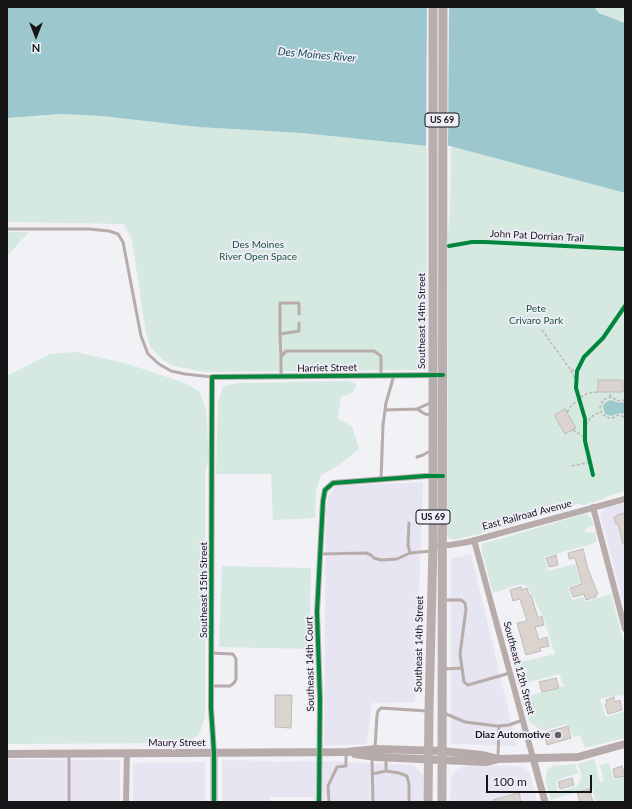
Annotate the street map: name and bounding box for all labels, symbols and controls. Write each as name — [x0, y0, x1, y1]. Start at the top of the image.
north arrow — [16, 16, 56, 56]
text: N — [32, 42, 40, 55]
water label: Des Moines River — [277, 45, 357, 65]
road number: US 69 — [425, 113, 459, 127]
street label: John Pat Dorrian Trail — [490, 228, 584, 244]
park label: Des Moines River Open Space — [219, 239, 297, 262]
street label: Southeast 14th Street — [416, 273, 428, 369]
park label: Pete Crivaro Park — [509, 303, 563, 326]
street label: Harriet Street — [297, 361, 357, 375]
street label: East Railroad Avenue — [481, 497, 573, 533]
road number: US 69 — [416, 510, 450, 524]
street label: Southeast 15th Street — [198, 542, 210, 638]
street label: Southeast 14th Street — [412, 596, 426, 692]
street label: Southeast 14th Court — [303, 616, 317, 712]
street label: Southeast 12th Street — [501, 620, 537, 716]
place label: Diaz Automotive — [475, 729, 550, 741]
marker: Diaz Automotive — [553, 730, 563, 740]
street label: Maury Street — [148, 737, 206, 749]
scale bar — [488, 767, 594, 793]
text: 100 m — [493, 774, 527, 789]

